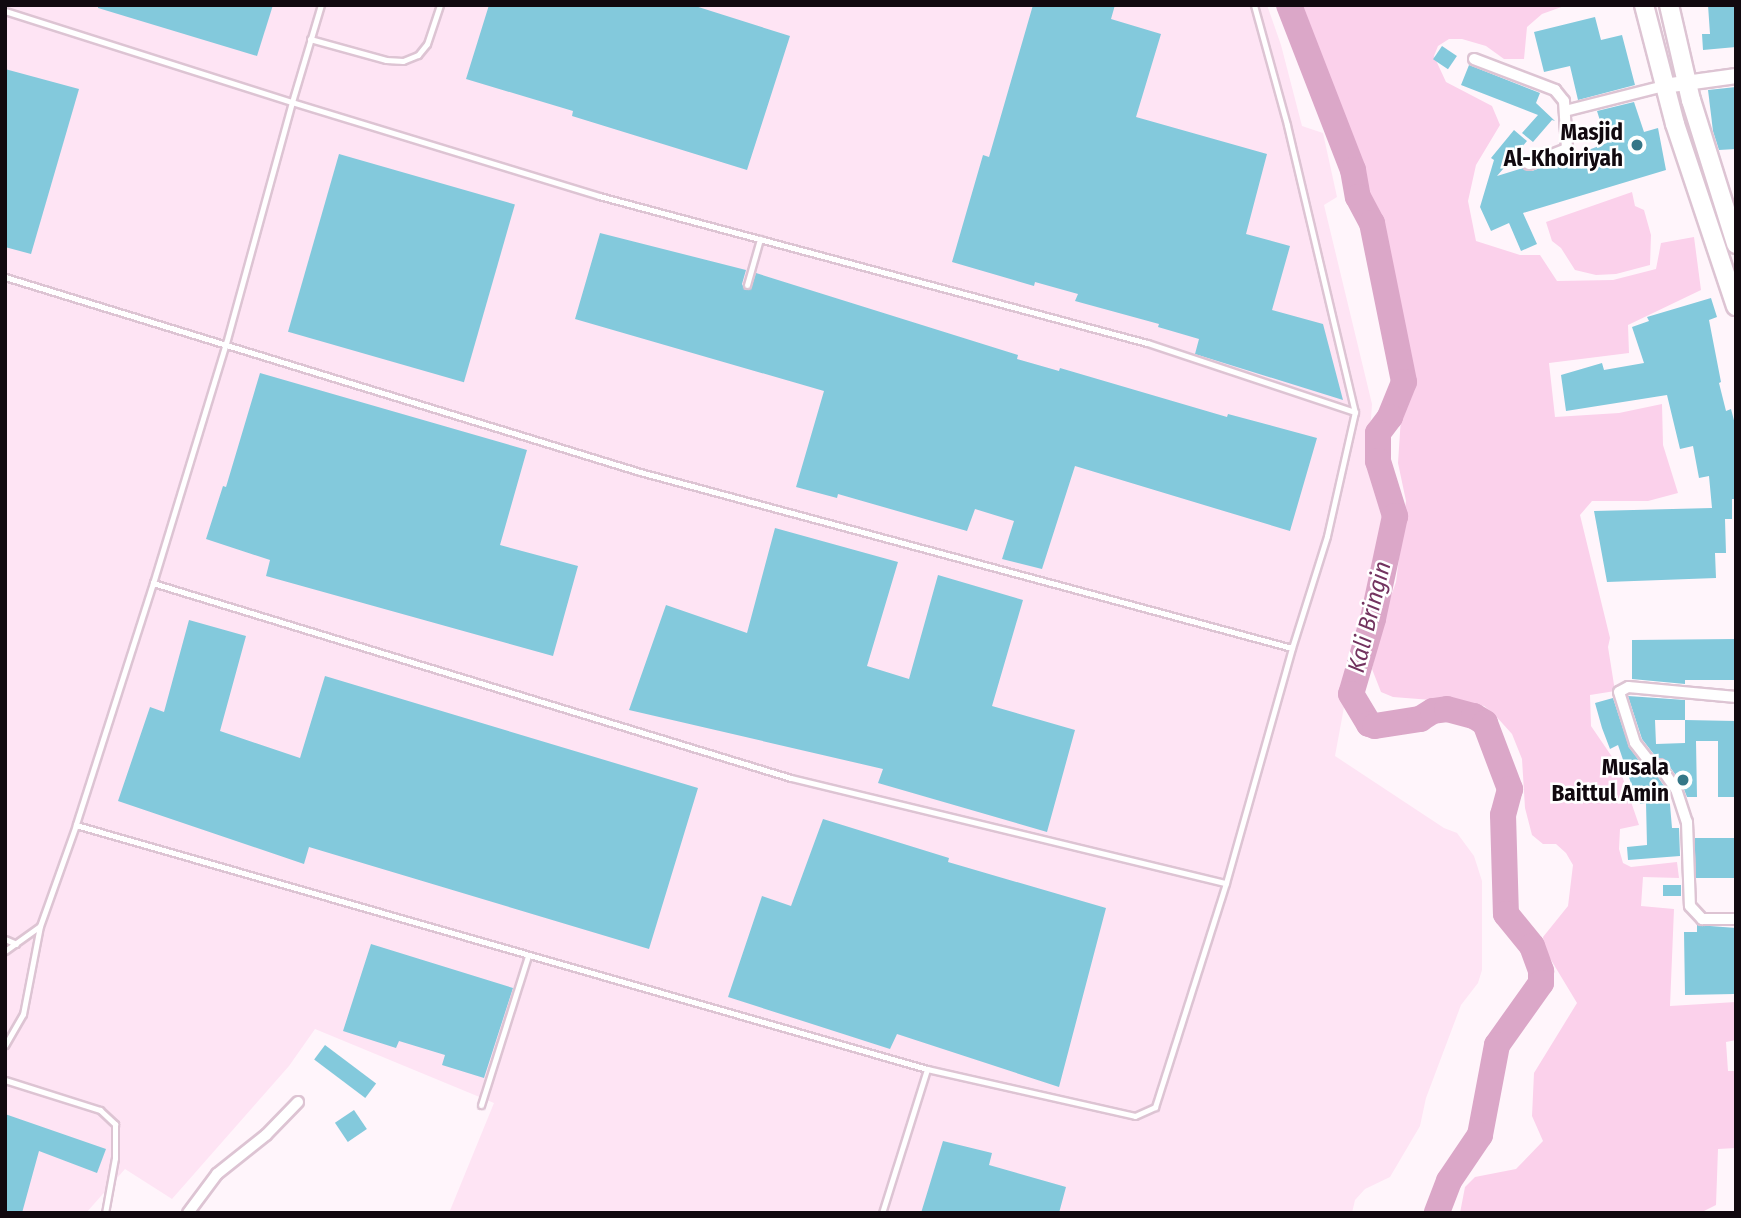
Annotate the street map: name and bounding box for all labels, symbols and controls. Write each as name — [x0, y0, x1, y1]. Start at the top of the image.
place label: Masjid Al-Khoiriyah — [1504, 118, 1623, 172]
marker: Masjid Al-Khoiriyah — [1629, 137, 1645, 153]
water label: Kali Bringin — [1342, 558, 1398, 676]
place label: Musala Baittul Amin — [1552, 753, 1669, 807]
marker: Musala Baittul Amin — [1675, 772, 1691, 788]

